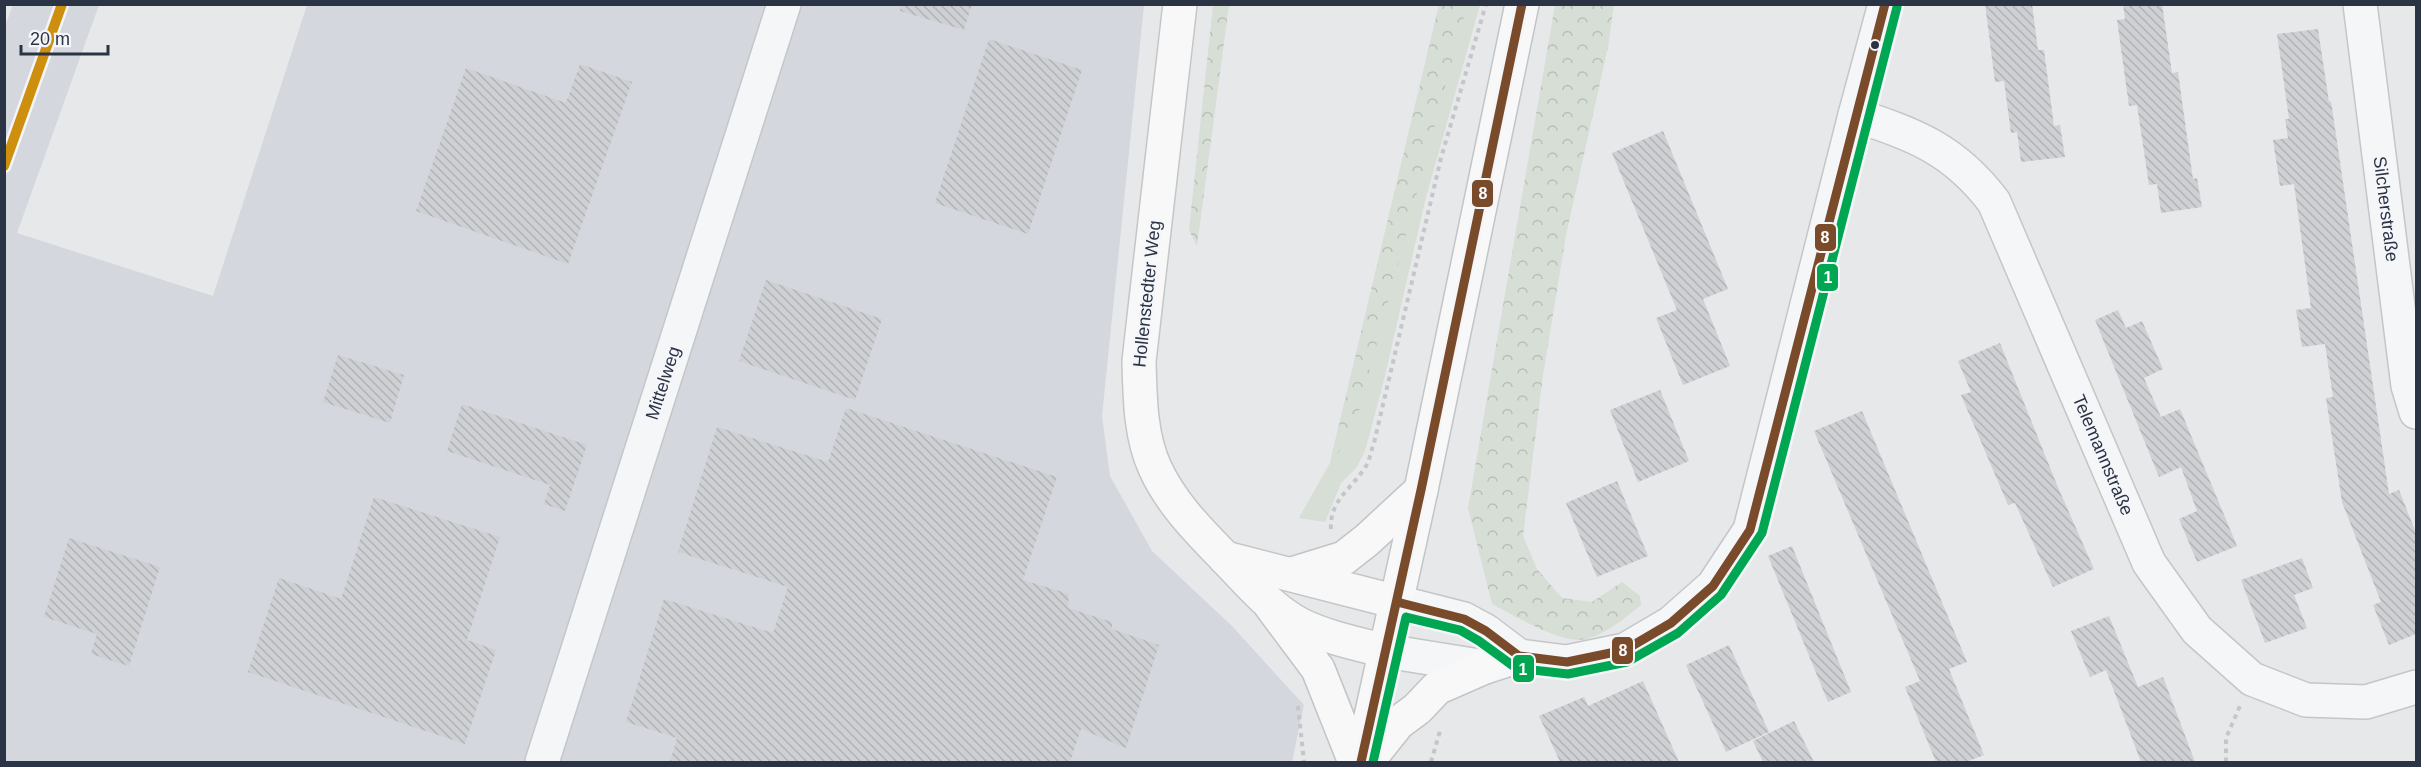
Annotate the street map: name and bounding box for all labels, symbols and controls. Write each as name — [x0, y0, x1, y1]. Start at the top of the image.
scale bar — [21, 18, 108, 56]
text: 20 m — [30, 29, 70, 49]
unlabelled marker — [1869, 39, 1881, 51]
street label: Silcherstraße — [2370, 155, 2402, 263]
line badge: 8 — [1471, 179, 1494, 208]
text: 8 — [1479, 185, 1488, 202]
street label: Hollenstedter Weg — [1129, 219, 1165, 369]
line badge: 8 — [1814, 223, 1837, 252]
text: 8 — [1821, 229, 1830, 246]
line badge: 1 — [1816, 263, 1839, 292]
text: 1 — [1824, 269, 1833, 286]
street label: Mittelweg — [642, 344, 684, 422]
street label: Telemannstraße — [2069, 392, 2137, 518]
line badge: 8 — [1611, 636, 1634, 665]
text: 8 — [1619, 642, 1628, 659]
line badge: 1 — [1512, 654, 1535, 683]
text: 1 — [1519, 661, 1528, 678]

